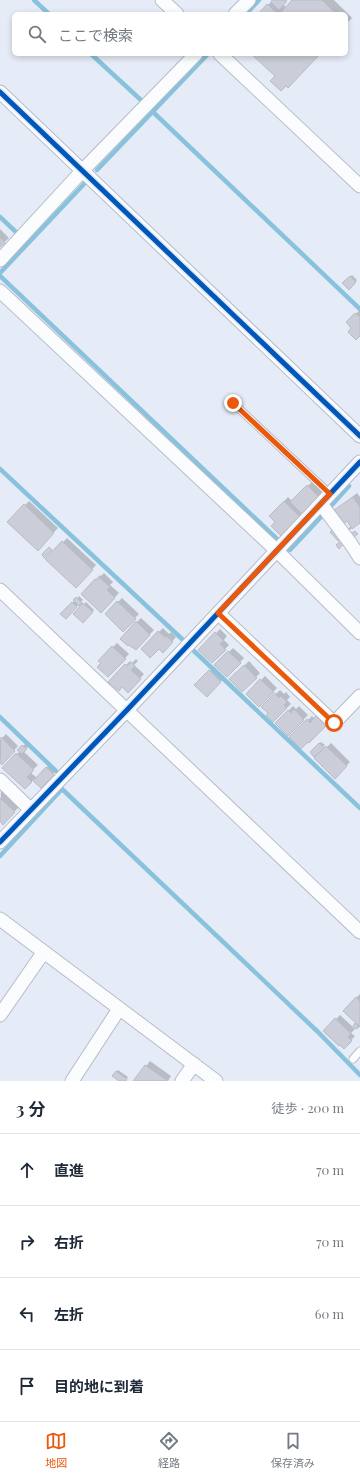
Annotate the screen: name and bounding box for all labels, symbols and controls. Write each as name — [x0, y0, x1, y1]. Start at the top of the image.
search box — [12, 12, 348, 56]
icon: search — [26, 23, 48, 45]
text: ここで検索 — [58, 25, 133, 45]
route end — [224, 394, 242, 412]
route start — [325, 714, 343, 732]
text: 3 分 — [16, 1097, 45, 1119]
text: 徒歩 · 200 m — [271, 1099, 344, 1116]
icon: ahead — [16, 1159, 38, 1181]
text: 直進 — [54, 1160, 84, 1180]
text: 70 m — [316, 1161, 344, 1178]
icon: right — [16, 1231, 38, 1253]
text: 右折 — [54, 1232, 84, 1252]
text: 70 m — [316, 1233, 344, 1250]
icon: left — [16, 1303, 38, 1325]
text: 左折 — [54, 1304, 84, 1324]
text: 60 m — [315, 1305, 344, 1322]
icon: arrive — [16, 1375, 38, 1397]
text: 目的地に到着 — [54, 1376, 144, 1396]
tab: 地図 — [45, 1430, 67, 1470]
tab: 経路 — [158, 1430, 180, 1470]
tab: 保存済み — [271, 1430, 315, 1470]

